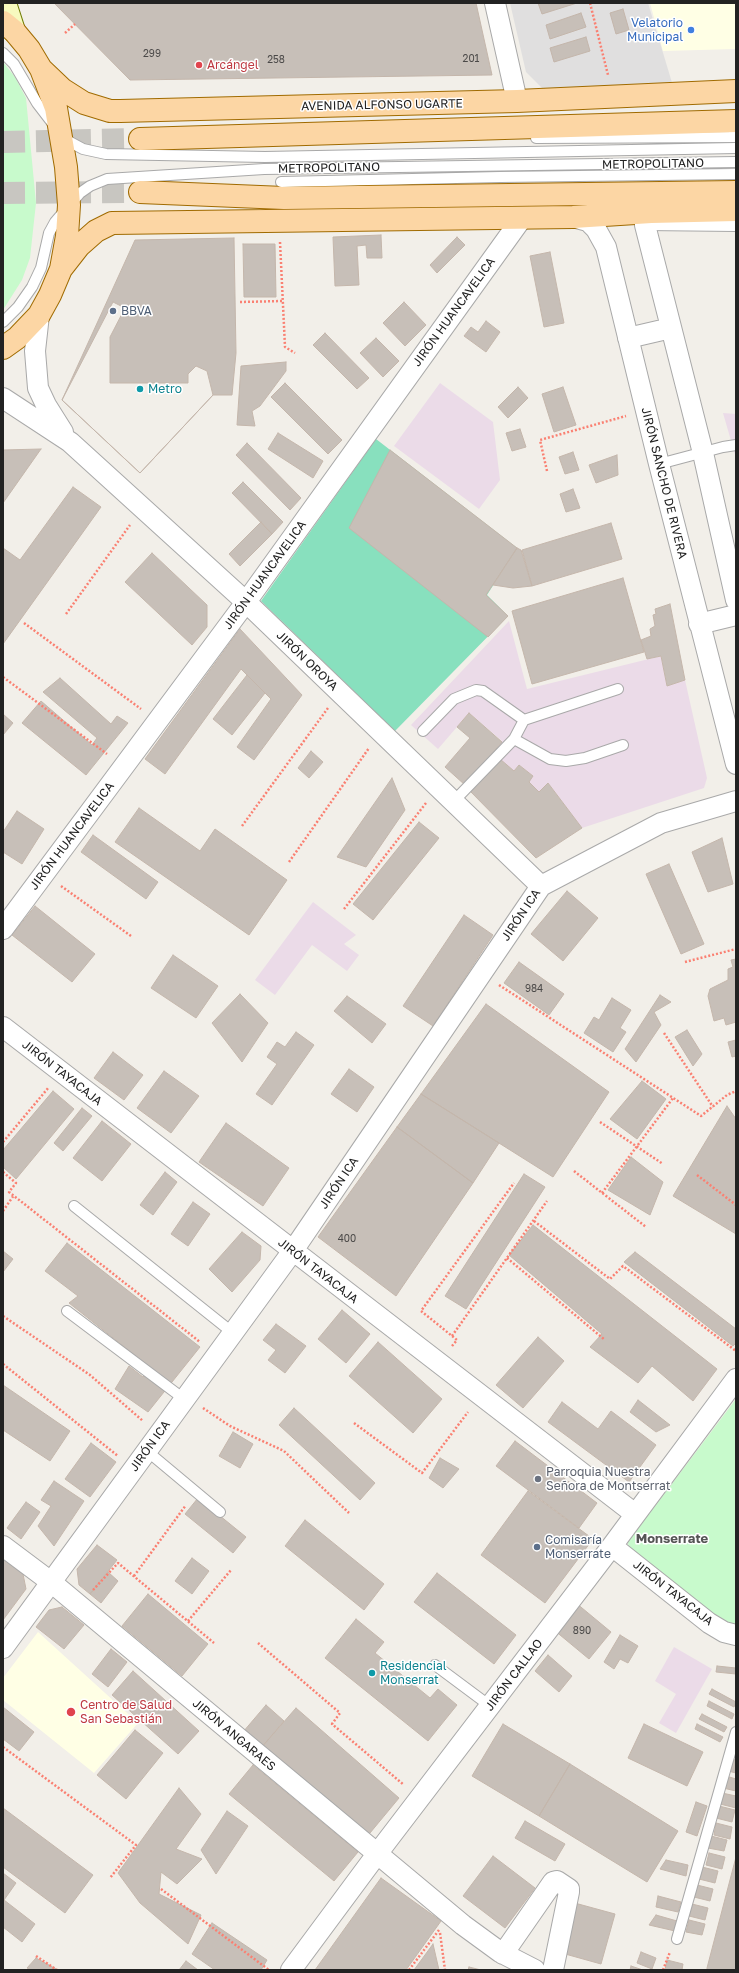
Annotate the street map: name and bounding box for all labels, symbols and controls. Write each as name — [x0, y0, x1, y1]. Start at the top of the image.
place label: Velatorio Municipal — [627, 16, 683, 44]
marker: Velatorio Municipal — [686, 25, 696, 35]
house number: 299 — [143, 48, 161, 60]
house number: 201 — [463, 53, 479, 65]
house number: 258 — [267, 54, 285, 66]
place label: Arcángel — [207, 58, 258, 72]
marker: Arcángel — [194, 60, 204, 70]
street label: AVENIDA ALFONSO UGARTE — [301, 96, 463, 114]
street label: METROPOLITANO — [602, 156, 704, 172]
street label: METROPOLITANO — [278, 160, 380, 176]
street label: JIRÓN HUANCAVELICA — [410, 255, 498, 369]
place label: BBVA — [121, 304, 152, 318]
marker: BBVA — [108, 306, 118, 316]
place label: Metro — [148, 382, 182, 396]
marker: Metro — [135, 384, 145, 394]
street label: JIRÓN SANCHO DE RIVERA — [638, 406, 690, 560]
street label: JIRÓN HUANCAVELICA — [221, 518, 309, 632]
street label: JIRÓN OROYA — [273, 628, 341, 694]
street label: JIRÓN HUANCAVELICA — [27, 779, 117, 893]
street label: JIRÓN ICA — [498, 886, 544, 944]
house number: 984 — [525, 983, 543, 995]
street label: JIRÓN TAYACAJA — [19, 1037, 105, 1109]
street label: JIRÓN ICA — [316, 1154, 362, 1212]
house number: 400 — [338, 1233, 356, 1245]
street label: JIRÓN TAYACAJA — [275, 1235, 361, 1307]
street label: JIRÓN ICA — [127, 1418, 173, 1474]
place label: Parroquia Nuestra Señora de Montserrat — [546, 1465, 670, 1493]
marker: Parroquia Nuestra Señora de Montserrat — [533, 1474, 543, 1484]
district label: Monserrate — [636, 1531, 708, 1547]
place label: Comisaría Monserrate — [545, 1533, 611, 1561]
marker: Comisaría Monserrate — [532, 1542, 542, 1552]
street label: JIRÓN TAYACAJA — [630, 1557, 716, 1629]
house number: 890 — [573, 1625, 591, 1637]
street label: JIRÓN CALLAO — [482, 1636, 546, 1714]
place label: Residencial Monserrat — [380, 1659, 447, 1687]
marker: Residencial Monserrat — [367, 1668, 377, 1678]
street label: JIRÓN ANGARAES — [189, 1696, 279, 1774]
place label: Centro de Salud San Sebastián — [80, 1698, 172, 1726]
marker: Centro de Salud San Sebastián — [65, 1706, 77, 1718]

